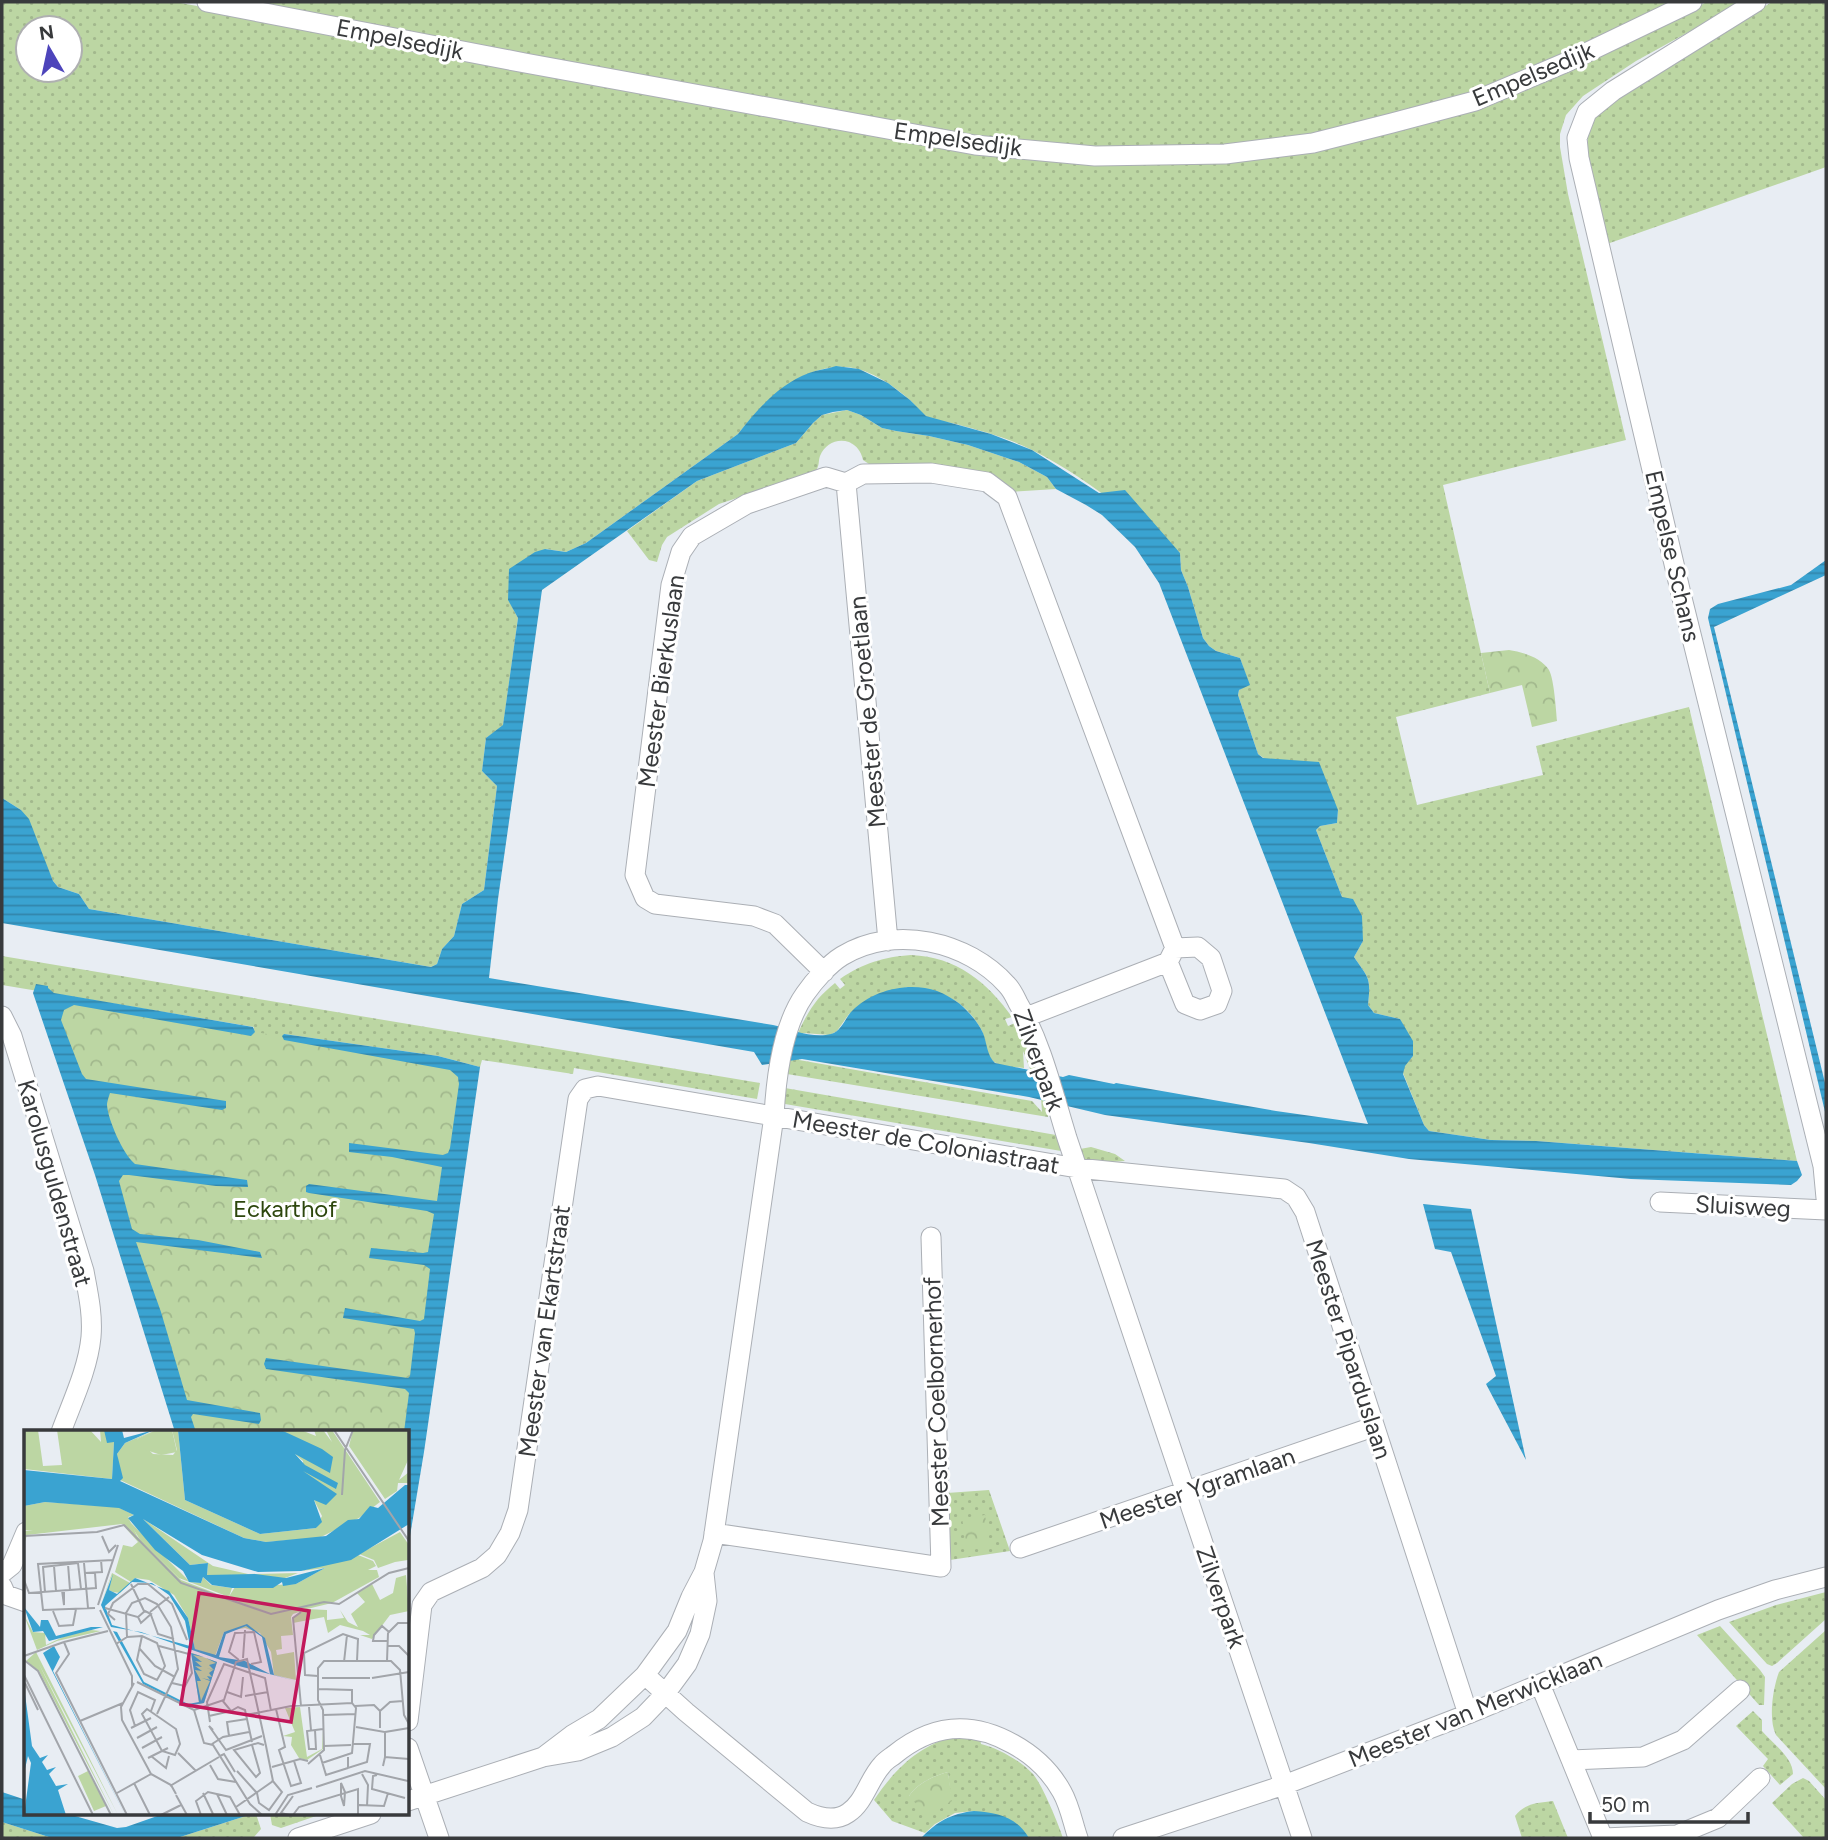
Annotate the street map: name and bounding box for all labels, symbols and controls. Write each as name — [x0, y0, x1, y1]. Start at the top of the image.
street label: Empelsedijk — [334, 12, 467, 66]
north arrow — [14, 14, 84, 84]
text: N — [37, 20, 55, 45]
street label: Empelsedijk — [1468, 35, 1598, 113]
street label: Empelsedijk — [892, 116, 1024, 162]
street label: Empelse Schans — [1639, 467, 1707, 645]
street label: Meester Bierkuslaan — [632, 573, 690, 789]
street label: Meester de Groetlaan — [842, 595, 892, 829]
street label: Zilverpark — [1007, 1005, 1071, 1115]
street label: Karolusguldenstraat — [12, 1076, 98, 1290]
street label: Meester de Coloniastraat — [790, 1104, 1062, 1180]
street label: Sluisweg — [1694, 1189, 1792, 1223]
park label: Eckarthof — [233, 1194, 337, 1223]
street label: Meester van Ekartstraat — [512, 1203, 576, 1459]
street label: Meester Piparduslaan — [1300, 1235, 1398, 1463]
street label: Meester Coelbornerhof — [917, 1276, 955, 1528]
inset map — [24, 1430, 410, 1815]
street label: Meester Ygramlaan — [1095, 1441, 1299, 1535]
street label: Zilverpark — [1190, 1542, 1252, 1652]
street label: Meester van Merwicklaan — [1344, 1645, 1606, 1773]
scale bar — [1590, 1780, 1748, 1824]
text: 50 m — [1601, 1792, 1650, 1817]

